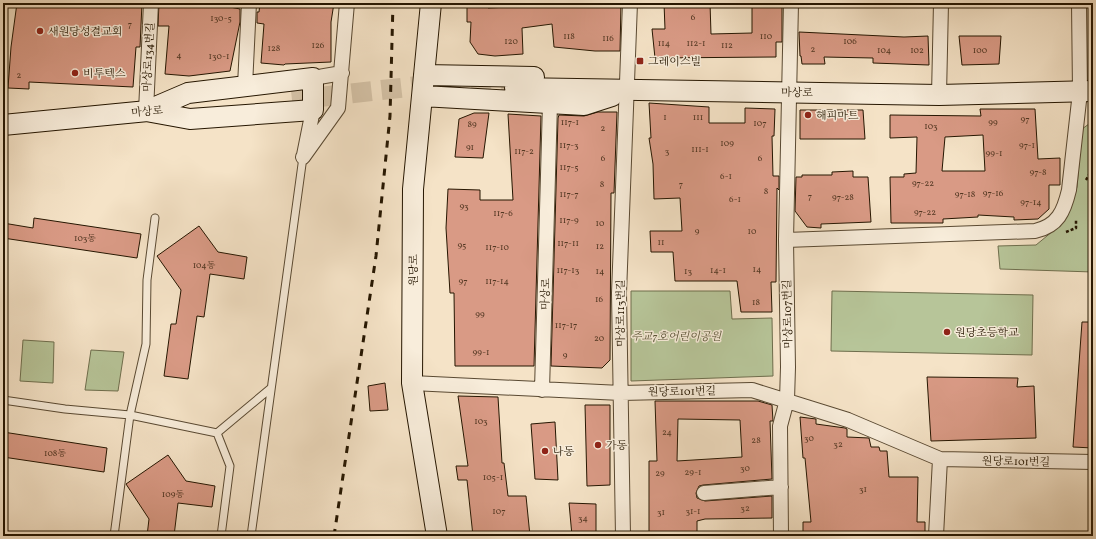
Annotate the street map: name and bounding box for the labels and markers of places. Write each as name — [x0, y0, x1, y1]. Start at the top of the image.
place label: 새원당성결교회 — [48, 25, 122, 40]
marker: 새원당성결교회 — [35, 26, 45, 36]
place label: 그레이스빌 — [648, 55, 701, 70]
marker: 그레이스빌 — [635, 56, 645, 66]
place label: 비투텍스 — [83, 67, 126, 82]
marker: 비투텍스 — [70, 68, 80, 78]
place label: 해피마트 — [816, 109, 859, 124]
marker: 해피마트 — [803, 110, 813, 120]
place label: 원당초등학교 — [955, 326, 1019, 341]
marker: 원당초등학교 — [942, 327, 952, 337]
place label: 가동 — [606, 439, 628, 454]
marker: 가동 — [593, 440, 603, 450]
place label: 나동 — [553, 445, 575, 460]
marker: 나동 — [540, 446, 550, 456]

